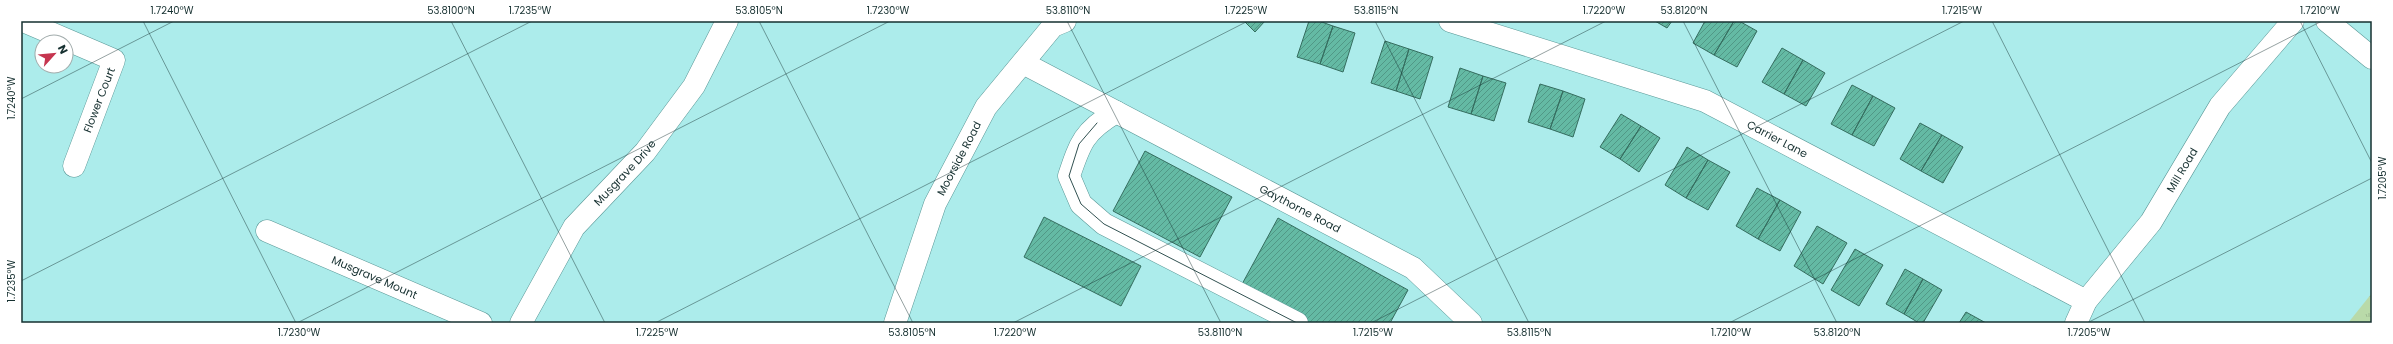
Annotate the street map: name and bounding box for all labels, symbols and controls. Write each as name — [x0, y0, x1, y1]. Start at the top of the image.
text: 1.7240°W — [151, 3, 194, 18]
text: 53.8100°N — [427, 3, 475, 18]
text: 1.7235°W — [509, 3, 552, 18]
text: 53.8105°N — [735, 3, 783, 18]
text: 1.7230°W — [867, 3, 910, 18]
text: 53.8110°N — [1046, 3, 1090, 18]
text: 1.7225°W — [1225, 3, 1267, 18]
text: 53.8115°N — [1354, 3, 1398, 18]
text: 1.7220°W — [1583, 3, 1625, 18]
text: 53.8120°N — [1661, 3, 1707, 18]
text: 1.7215°W — [1942, 3, 1982, 18]
text: 1.7210°W — [2300, 3, 2340, 18]
north arrow — [34, 34, 74, 74]
text: N — [54, 42, 72, 57]
street label: Flower Court — [79, 65, 119, 135]
text: 1.7240°W — [4, 76, 19, 119]
street label: Carrier Lane — [1744, 116, 1811, 162]
street label: Moorside Road — [933, 118, 985, 198]
street label: Musgrave Drive — [590, 136, 660, 209]
street label: Mill Road — [2162, 145, 2201, 195]
text: 1.7205°W — [2375, 156, 2390, 199]
street label: Gaythorne Road — [1257, 181, 1344, 237]
street label: Musgrave Mount — [329, 252, 420, 303]
text: 1.7235°W — [4, 259, 19, 302]
text: 1.7230°W — [278, 325, 321, 340]
text: 1.7225°W — [636, 325, 678, 340]
text: 53.8105°N — [888, 325, 936, 340]
text: 1.7220°W — [994, 325, 1036, 340]
text: 53.8110°N — [1198, 325, 1242, 340]
text: 1.7215°W — [1353, 325, 1393, 340]
text: 53.8115°N — [1507, 325, 1551, 340]
text: 1.7210°W — [1711, 325, 1751, 340]
text: 53.8120°N — [1814, 325, 1860, 340]
text: 1.7205°W — [2068, 325, 2111, 340]

